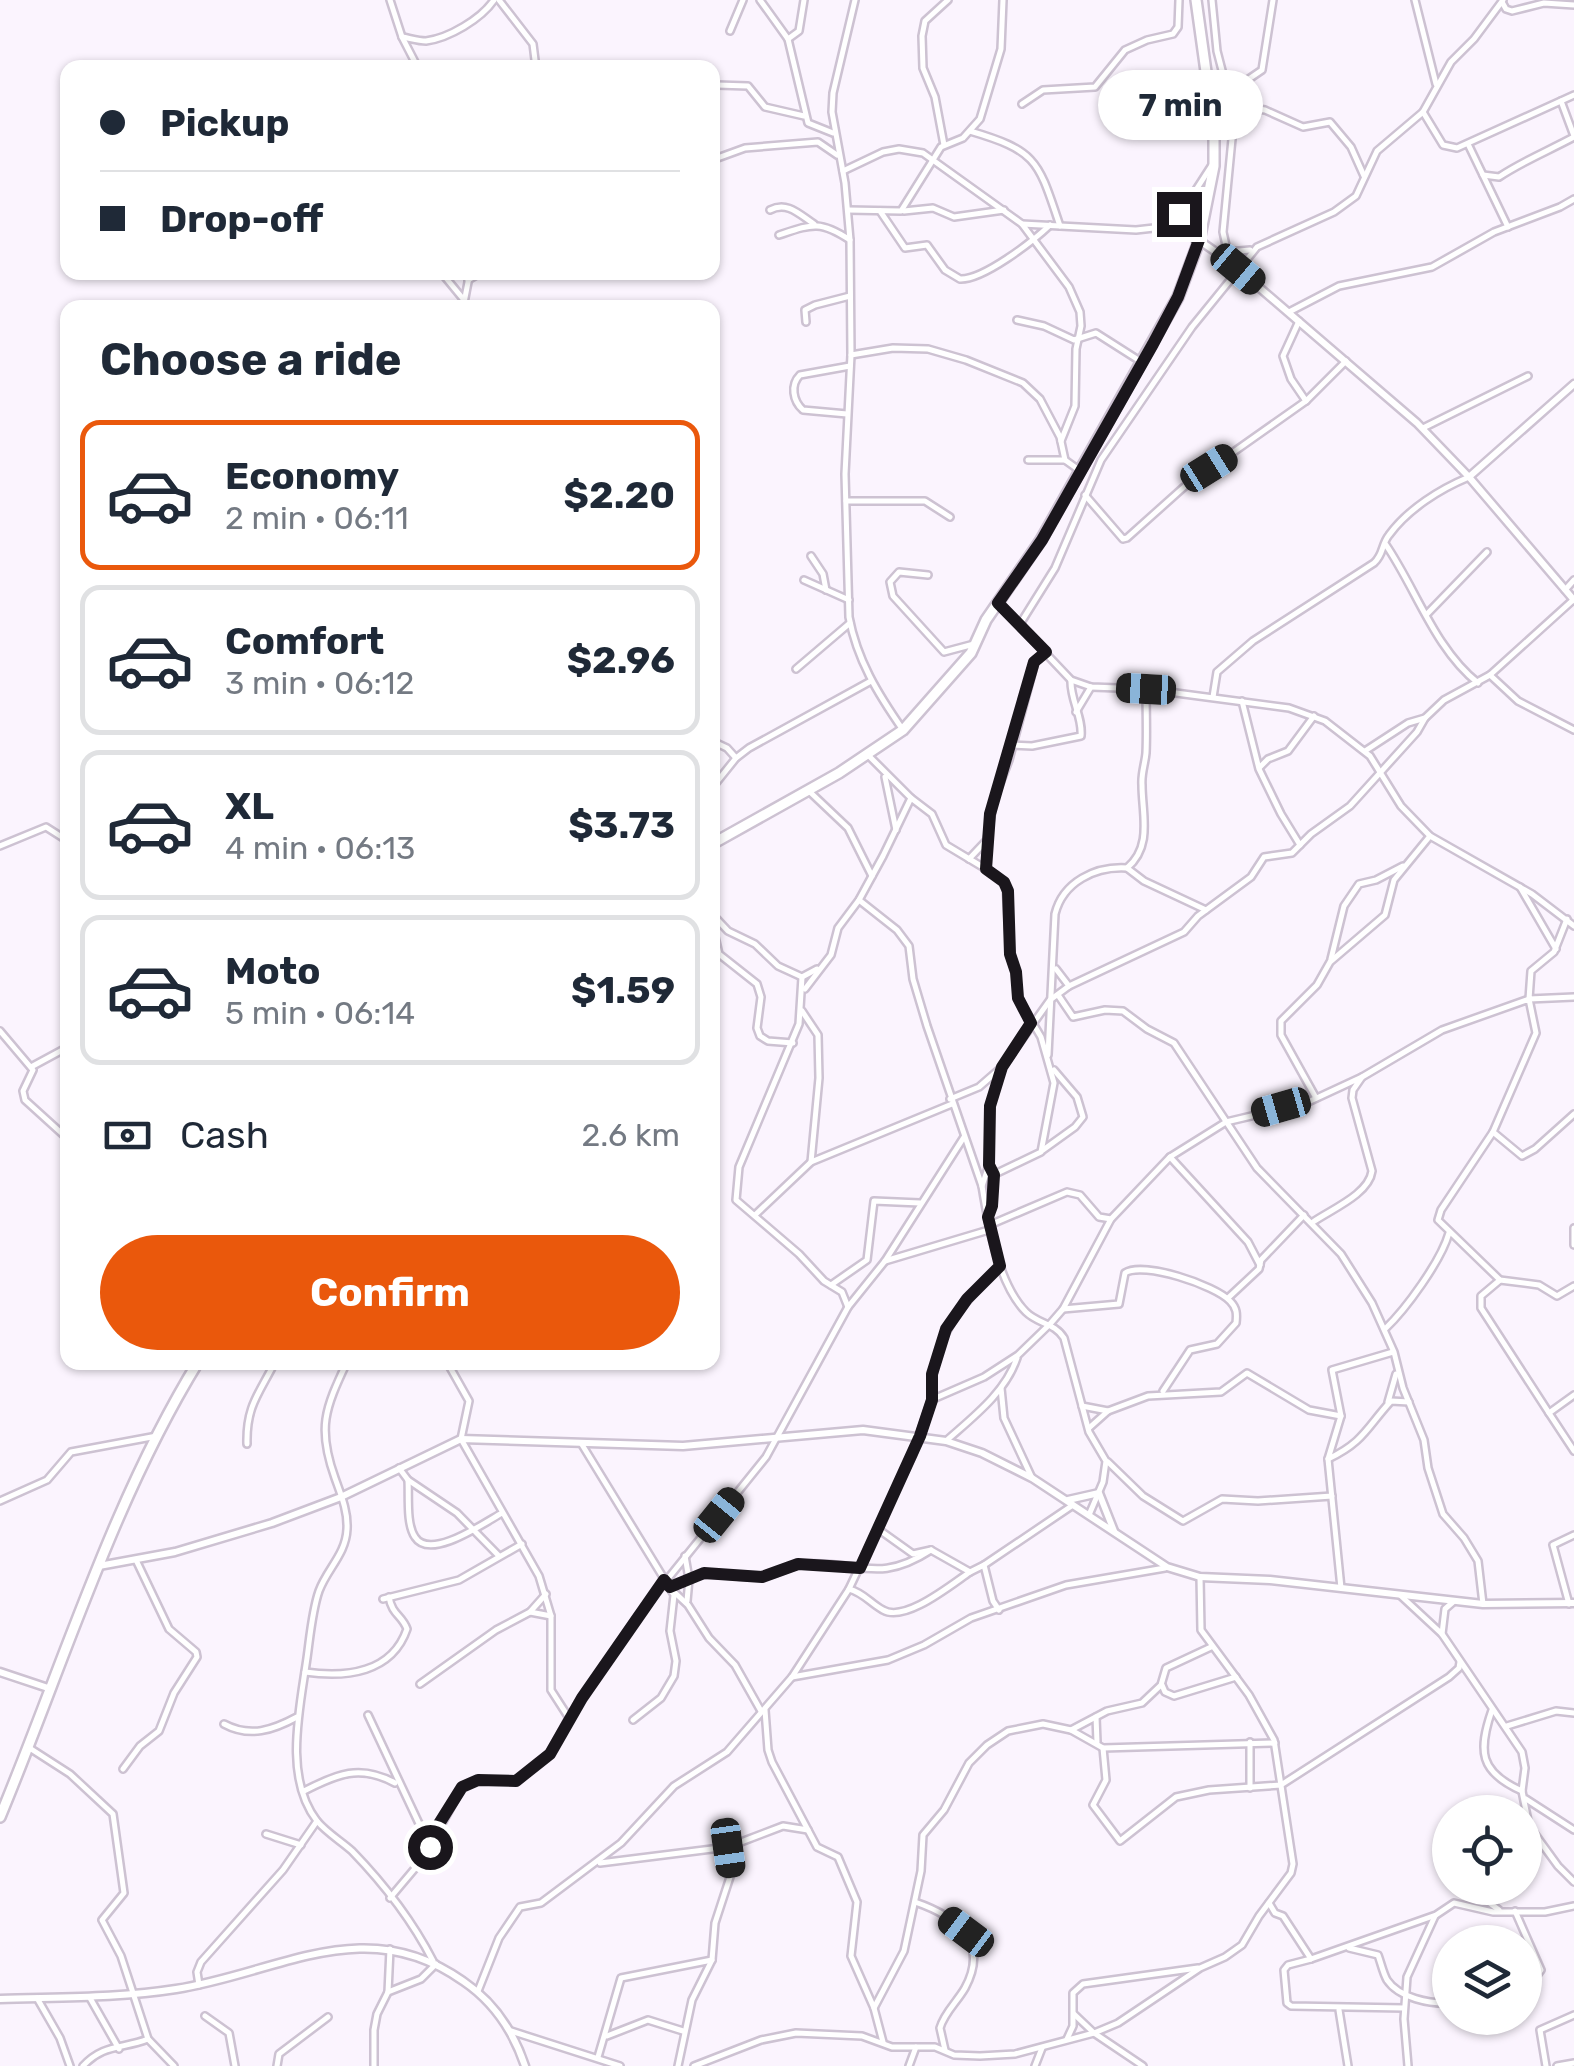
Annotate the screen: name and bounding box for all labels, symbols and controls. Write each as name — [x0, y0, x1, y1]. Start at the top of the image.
callout: 7 min — [1096, 69, 1262, 139]
text: 7 min — [1138, 86, 1223, 124]
text: Pickup — [160, 100, 289, 146]
route end — [1157, 192, 1202, 237]
text: Drop-off — [160, 196, 323, 242]
car — [1205, 238, 1271, 300]
text: Choose a ride — [100, 333, 402, 386]
car — [1176, 439, 1242, 497]
icon: car — [105, 450, 195, 540]
text: Economy — [225, 453, 399, 499]
text: $2.20 — [564, 472, 675, 518]
text: 2 min · 06:11 — [225, 499, 409, 537]
icon: car — [105, 615, 195, 705]
text: Comfort — [225, 618, 384, 664]
text: $2.96 — [567, 637, 675, 683]
text: 3 min · 06:12 — [225, 664, 414, 702]
car — [1115, 672, 1177, 706]
icon: car — [105, 780, 195, 870]
text: XL — [225, 783, 274, 829]
text: $3.73 — [568, 802, 675, 848]
text: 4 min · 06:13 — [225, 829, 415, 867]
icon: car — [105, 945, 195, 1035]
text: Moto — [225, 948, 321, 994]
text: $1.59 — [571, 967, 675, 1013]
text: 5 min · 06:14 — [225, 994, 415, 1032]
car — [1248, 1084, 1314, 1130]
icon: cash — [100, 1108, 155, 1163]
text: Cash — [180, 1112, 269, 1158]
text: 2.6 km — [581, 1116, 680, 1154]
button: Confirm — [100, 1235, 680, 1350]
car — [688, 1482, 750, 1548]
map controls — [1432, 1795, 1542, 2035]
button: locate — [1432, 1795, 1542, 1905]
car — [709, 1816, 747, 1880]
route start — [408, 1825, 453, 1870]
car — [933, 1902, 999, 1962]
button: layers — [1432, 1925, 1542, 2035]

